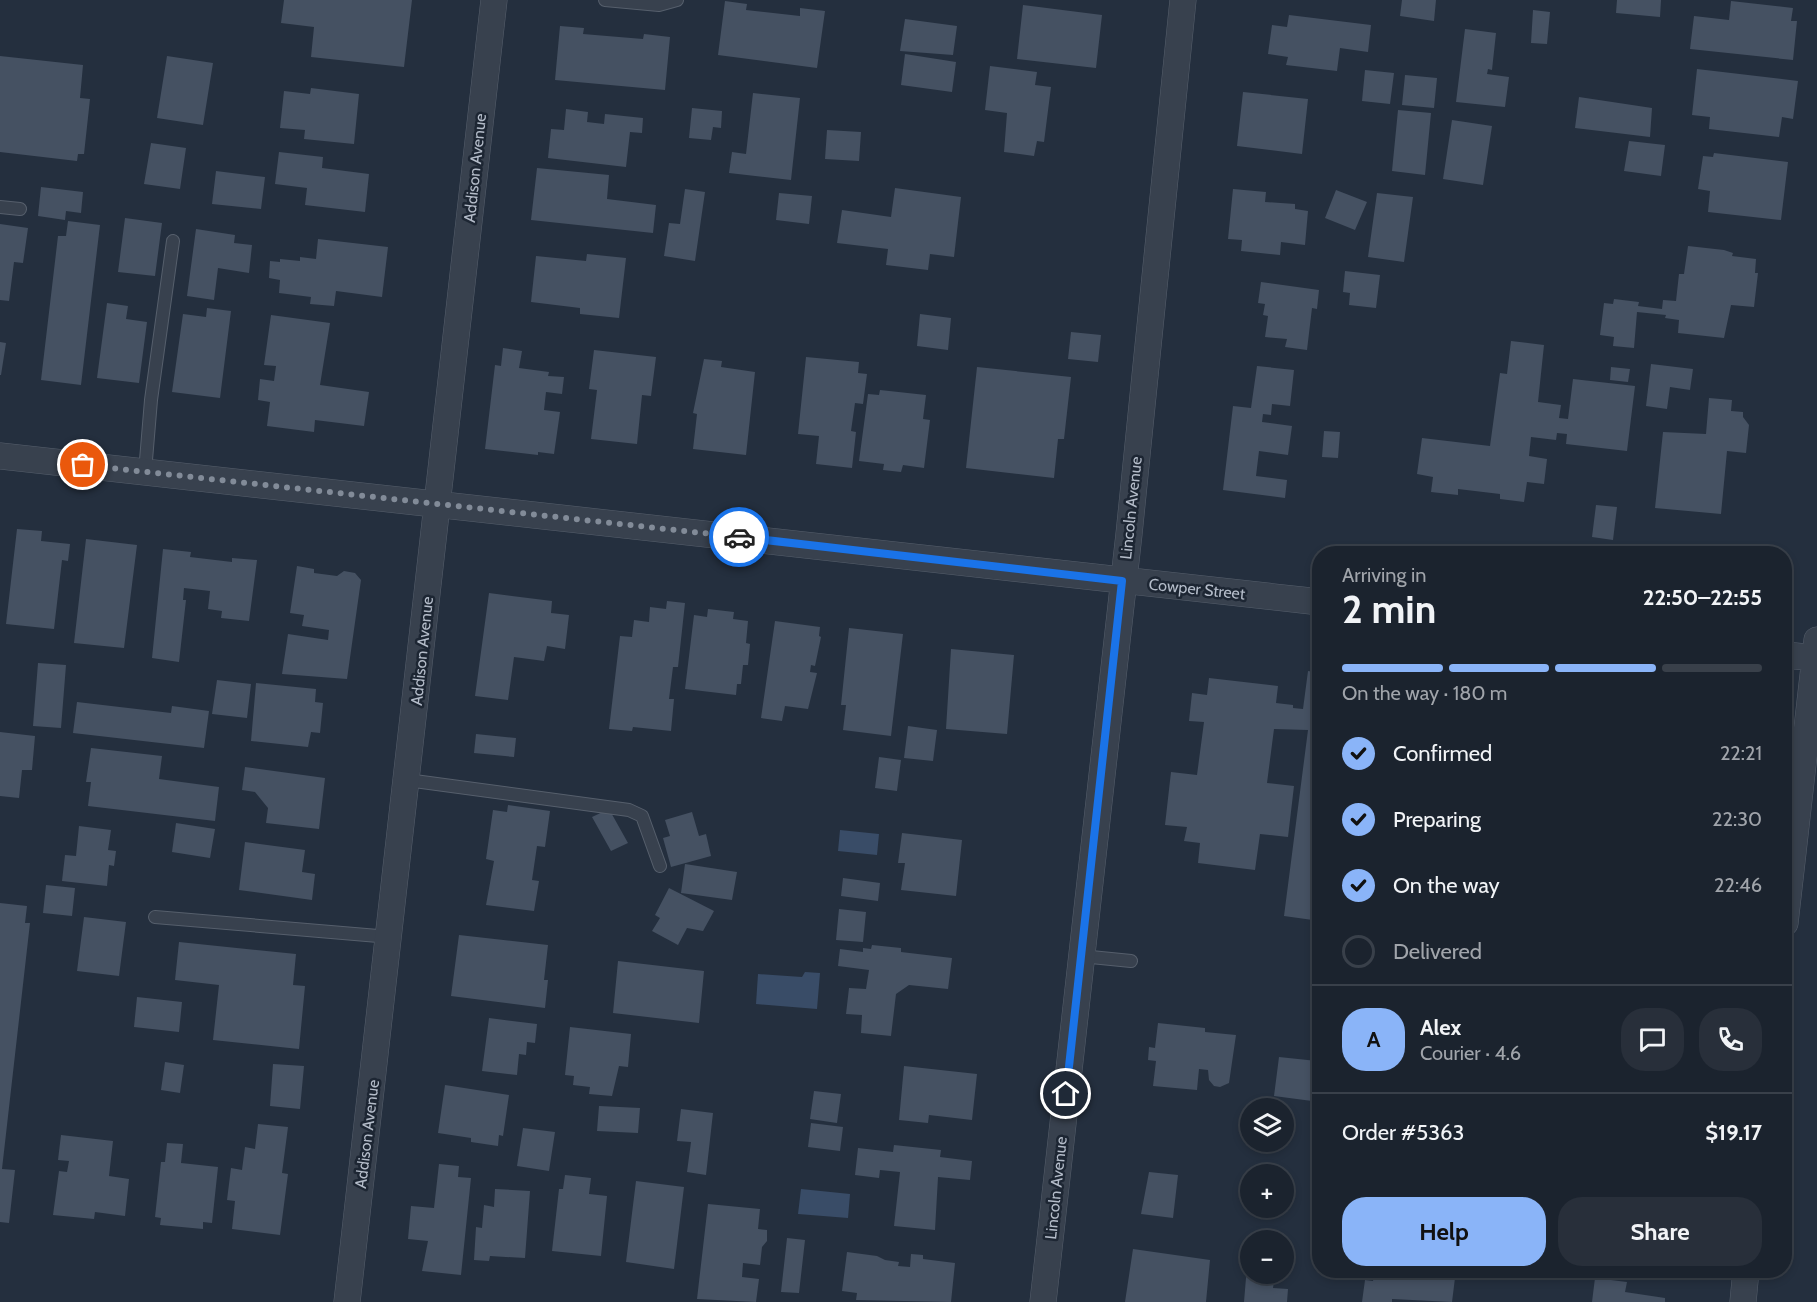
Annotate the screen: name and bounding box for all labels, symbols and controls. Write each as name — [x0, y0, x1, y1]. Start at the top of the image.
street label: Addison Avenue — [460, 113, 490, 223]
pin — [57, 439, 108, 490]
icon: bag — [66, 448, 99, 481]
street label: Lincoln Avenue — [1116, 456, 1146, 560]
courier — [709, 507, 769, 567]
icon: car — [723, 521, 756, 554]
text: Arriving in — [1342, 563, 1426, 587]
street label: Cowper Street — [1148, 574, 1247, 604]
text: 22:50–22:55 — [1643, 584, 1762, 611]
text: 2 min — [1342, 585, 1436, 633]
street label: Addison Avenue — [407, 596, 437, 706]
text: On the way · 180 m — [1342, 681, 1507, 705]
icon: check — [1342, 737, 1375, 770]
text: Confirmed — [1393, 740, 1492, 767]
text: 22:21 — [1720, 741, 1762, 765]
icon: check — [1342, 803, 1375, 836]
text: Preparing — [1393, 806, 1481, 833]
text: 22:30 — [1712, 807, 1762, 831]
icon: check — [1342, 869, 1375, 902]
text: On the way — [1393, 872, 1500, 899]
text: 22:46 — [1714, 873, 1762, 897]
text: Delivered — [1393, 938, 1482, 965]
button: chat — [1621, 1008, 1684, 1071]
button: phone — [1699, 1008, 1762, 1071]
text: Alex — [1420, 1014, 1461, 1041]
text: A — [1367, 1026, 1380, 1053]
text: Courier · 4.6 — [1420, 1041, 1521, 1065]
pin — [1040, 1068, 1091, 1119]
icon: home — [1049, 1077, 1082, 1110]
street label: Addison Avenue — [351, 1078, 383, 1190]
map controls — [1240, 1098, 1294, 1284]
button: layers — [1240, 1098, 1294, 1152]
text: Order #5363 — [1342, 1119, 1465, 1146]
text: $19.17 — [1705, 1119, 1762, 1146]
street label: Lincoln Avenue — [1041, 1136, 1071, 1240]
button: + — [1240, 1164, 1294, 1218]
button: Help — [1342, 1197, 1546, 1266]
button: Share — [1558, 1197, 1762, 1266]
button: − — [1240, 1230, 1294, 1284]

